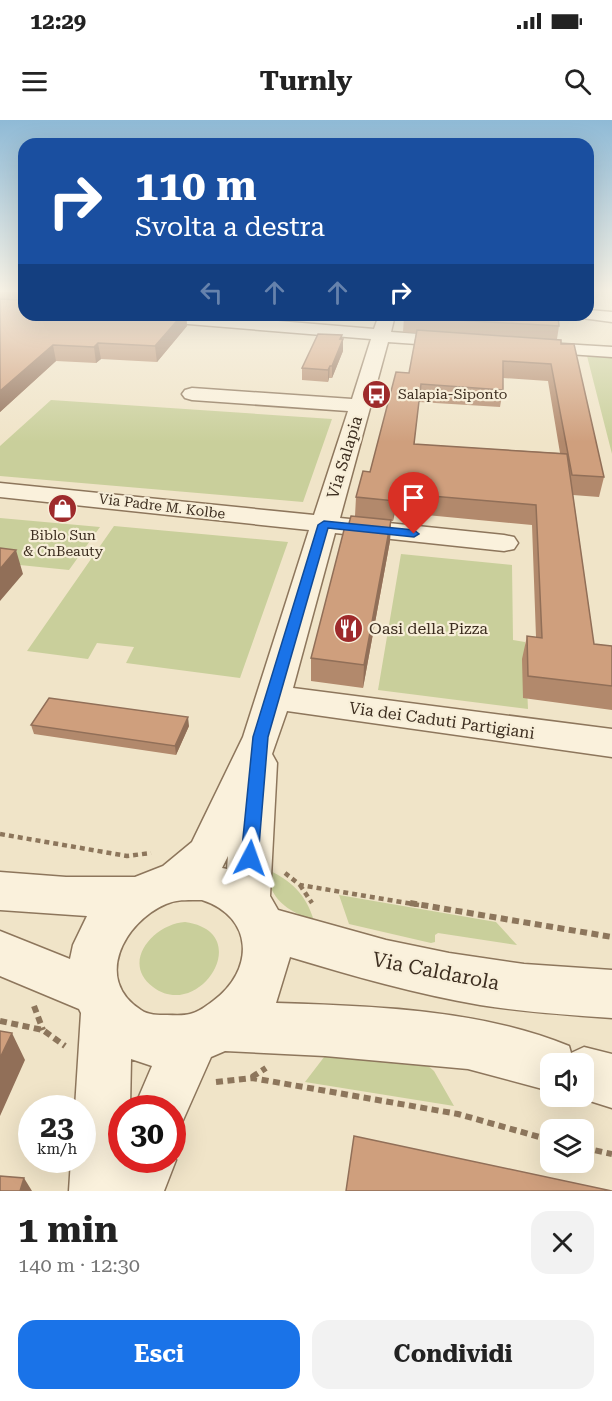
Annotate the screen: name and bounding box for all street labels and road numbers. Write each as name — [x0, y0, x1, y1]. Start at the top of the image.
street label: Via Salapia — [323, 413, 366, 501]
street label: Via Padre M. Kolbe — [98, 490, 226, 522]
street label: Via dei Caduti Partigiani — [348, 698, 536, 743]
street label: Via Caldarola — [371, 947, 502, 995]

